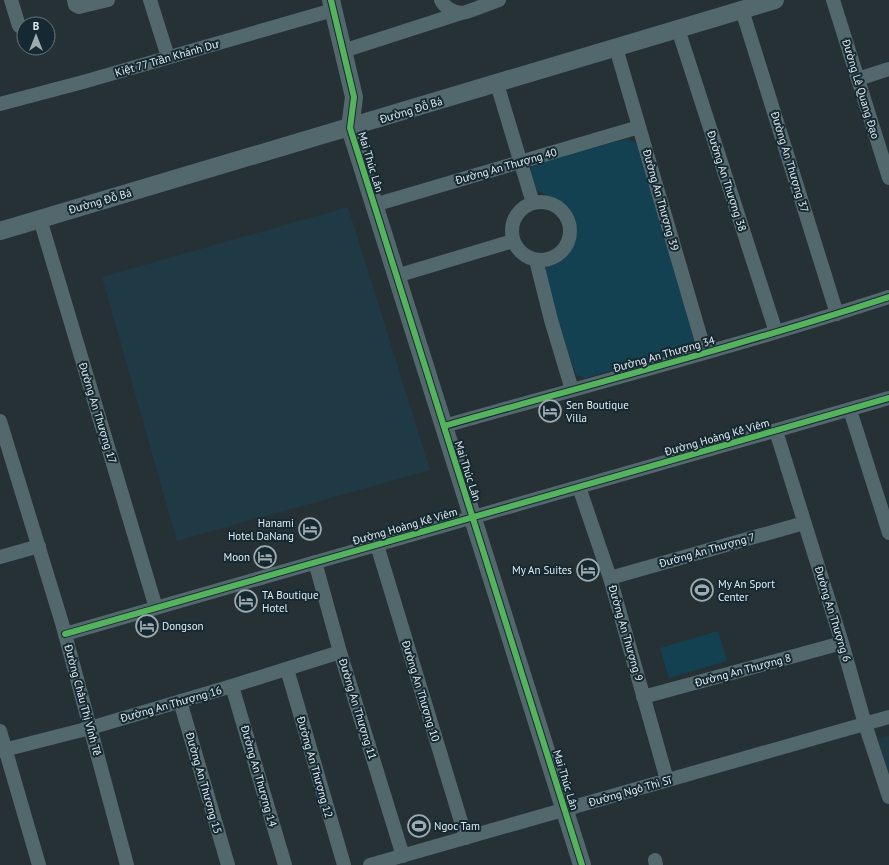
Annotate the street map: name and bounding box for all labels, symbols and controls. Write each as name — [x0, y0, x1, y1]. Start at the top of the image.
north arrow — [16, 16, 56, 56]
text: B — [33, 19, 40, 33]
street label: Kiệt 77 Trần Khánh Dư — [113, 36, 221, 80]
street label: Đường Lê Quang Đạo — [839, 37, 883, 141]
street label: Đường Đỗ Bá — [377, 94, 444, 126]
street label: Đường An Thượng 37 — [768, 109, 812, 214]
street label: Đường An Thượng 38 — [704, 128, 750, 233]
street label: Mai Thúc Lân — [355, 130, 387, 194]
street label: Đường An Thượng 40 — [453, 145, 558, 187]
street label: Đường An Thượng 39 — [640, 147, 682, 252]
street label: Đường Đỗ Bá — [66, 185, 133, 217]
street label: Đường An Thượng 34 — [611, 333, 716, 375]
street label: Đường An Thượng 17 — [76, 360, 120, 465]
hotel icon: Sen Boutique Villa — [537, 398, 563, 424]
place label: Sen Boutique Villa — [565, 398, 629, 425]
street label: Đường Hoàng Kế Viêm — [662, 415, 771, 459]
street label: Mai Thúc Lân — [452, 439, 484, 503]
street label: Đường Hoàng Kế Viêm — [350, 504, 459, 548]
place label: Hanami Hotel DaNang — [228, 516, 294, 543]
hotel icon: Hanami Hotel DaNang — [297, 516, 323, 542]
street label: Đường An Thượng 7 — [657, 530, 756, 571]
hotel icon: Moon — [252, 544, 278, 570]
place label: Moon — [223, 550, 250, 564]
hotel icon: My An Suites — [575, 557, 601, 583]
place label: My An Suites — [512, 563, 572, 577]
street label: Đường An Thượng 6 — [812, 564, 854, 663]
sports icon: My An Sport Center — [689, 577, 715, 603]
place label: My An Sport Center — [718, 577, 775, 604]
street label: Đường An Thượng 9 — [605, 583, 646, 682]
hotel icon: TA Boutique Hotel — [233, 588, 259, 614]
place label: TA Boutique Hotel — [262, 588, 319, 615]
hotel icon: Dongson — [134, 613, 160, 639]
place label: Dongson — [162, 619, 204, 633]
street label: Đường An Thượng 10 — [399, 638, 443, 743]
street label: Đường Châu Thị Vĩnh Tế — [61, 642, 105, 758]
street label: Đường An Thượng 8 — [692, 650, 793, 690]
street label: Đường An Thượng 11 — [336, 656, 380, 761]
street label: Đường An Thượng 16 — [118, 683, 223, 725]
street label: Đường An Thượng 12 — [294, 714, 336, 819]
street label: Đường An Thượng 14 — [238, 723, 280, 828]
street label: Đường An Thượng 15 — [183, 730, 225, 835]
street label: Mai Thúc Lân — [550, 748, 582, 812]
street label: Đường Ngô Thì Sĩ — [586, 772, 674, 810]
sports icon: Ngoc Tam — [406, 813, 432, 839]
place label: Ngoc Tam — [434, 819, 480, 833]

